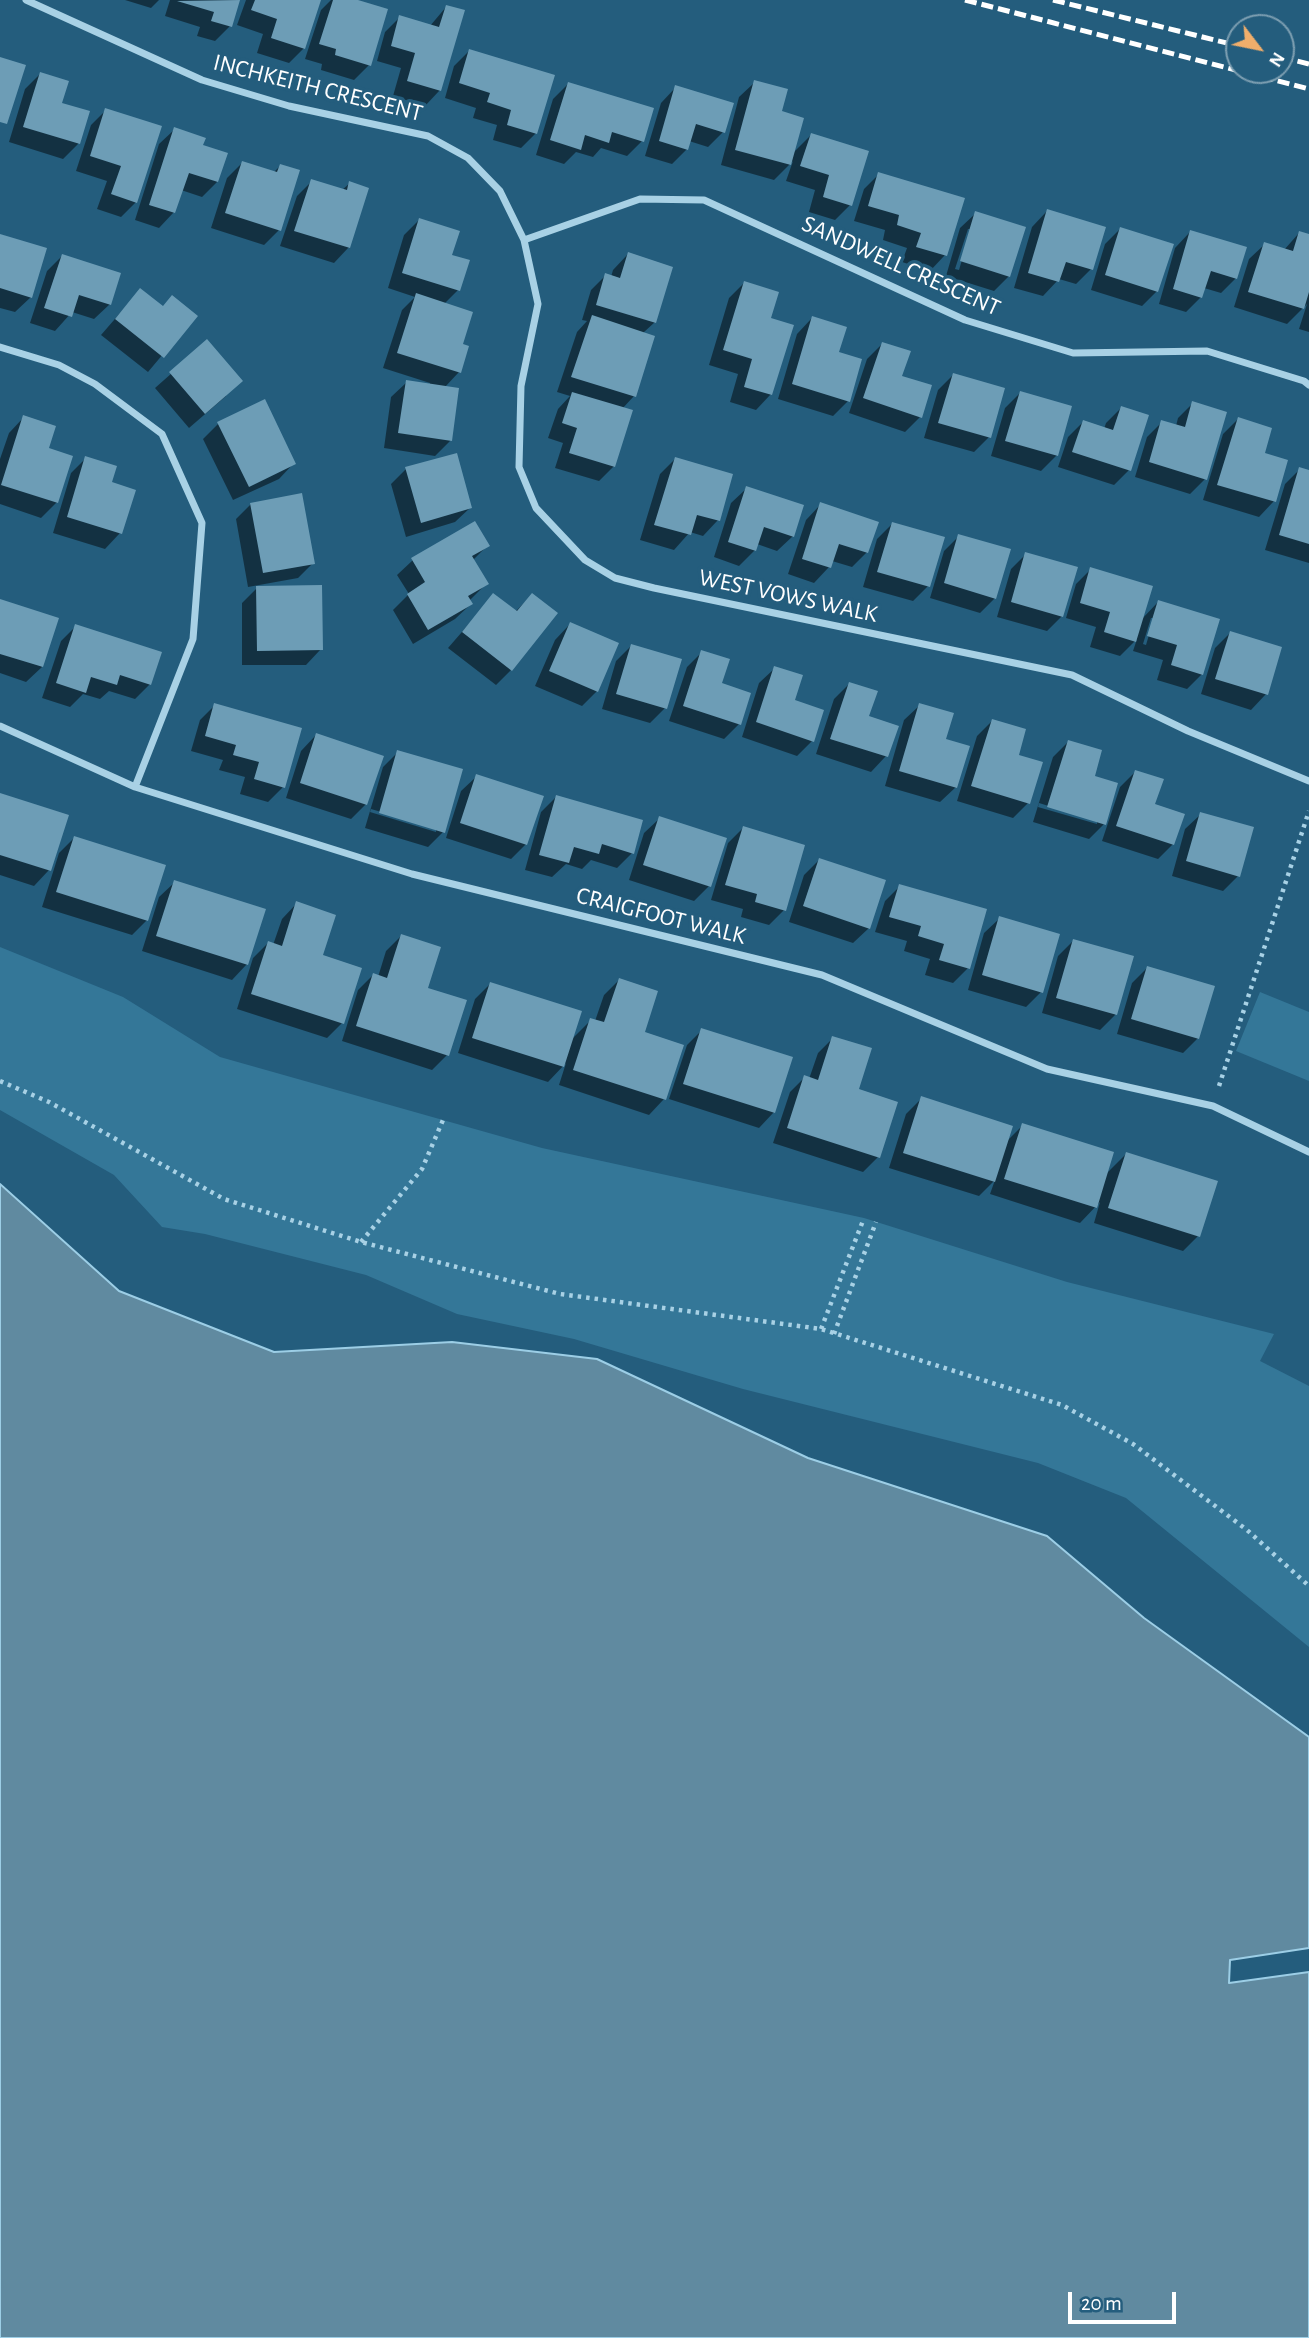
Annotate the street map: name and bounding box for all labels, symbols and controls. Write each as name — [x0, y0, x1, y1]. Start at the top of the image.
north arrow — [1225, 14, 1295, 84]
street label: INCHKEITH CRESCENT — [210, 48, 426, 128]
text: N — [1265, 49, 1288, 70]
street label: SANDWELL CRESCENT — [797, 209, 1005, 323]
street label: WEST VOWS WALK — [696, 563, 880, 629]
street label: CRAIGFOOT WALK — [573, 881, 749, 951]
scale bar — [1071, 2278, 1180, 2322]
text: 20 m — [1081, 2293, 1122, 2314]

